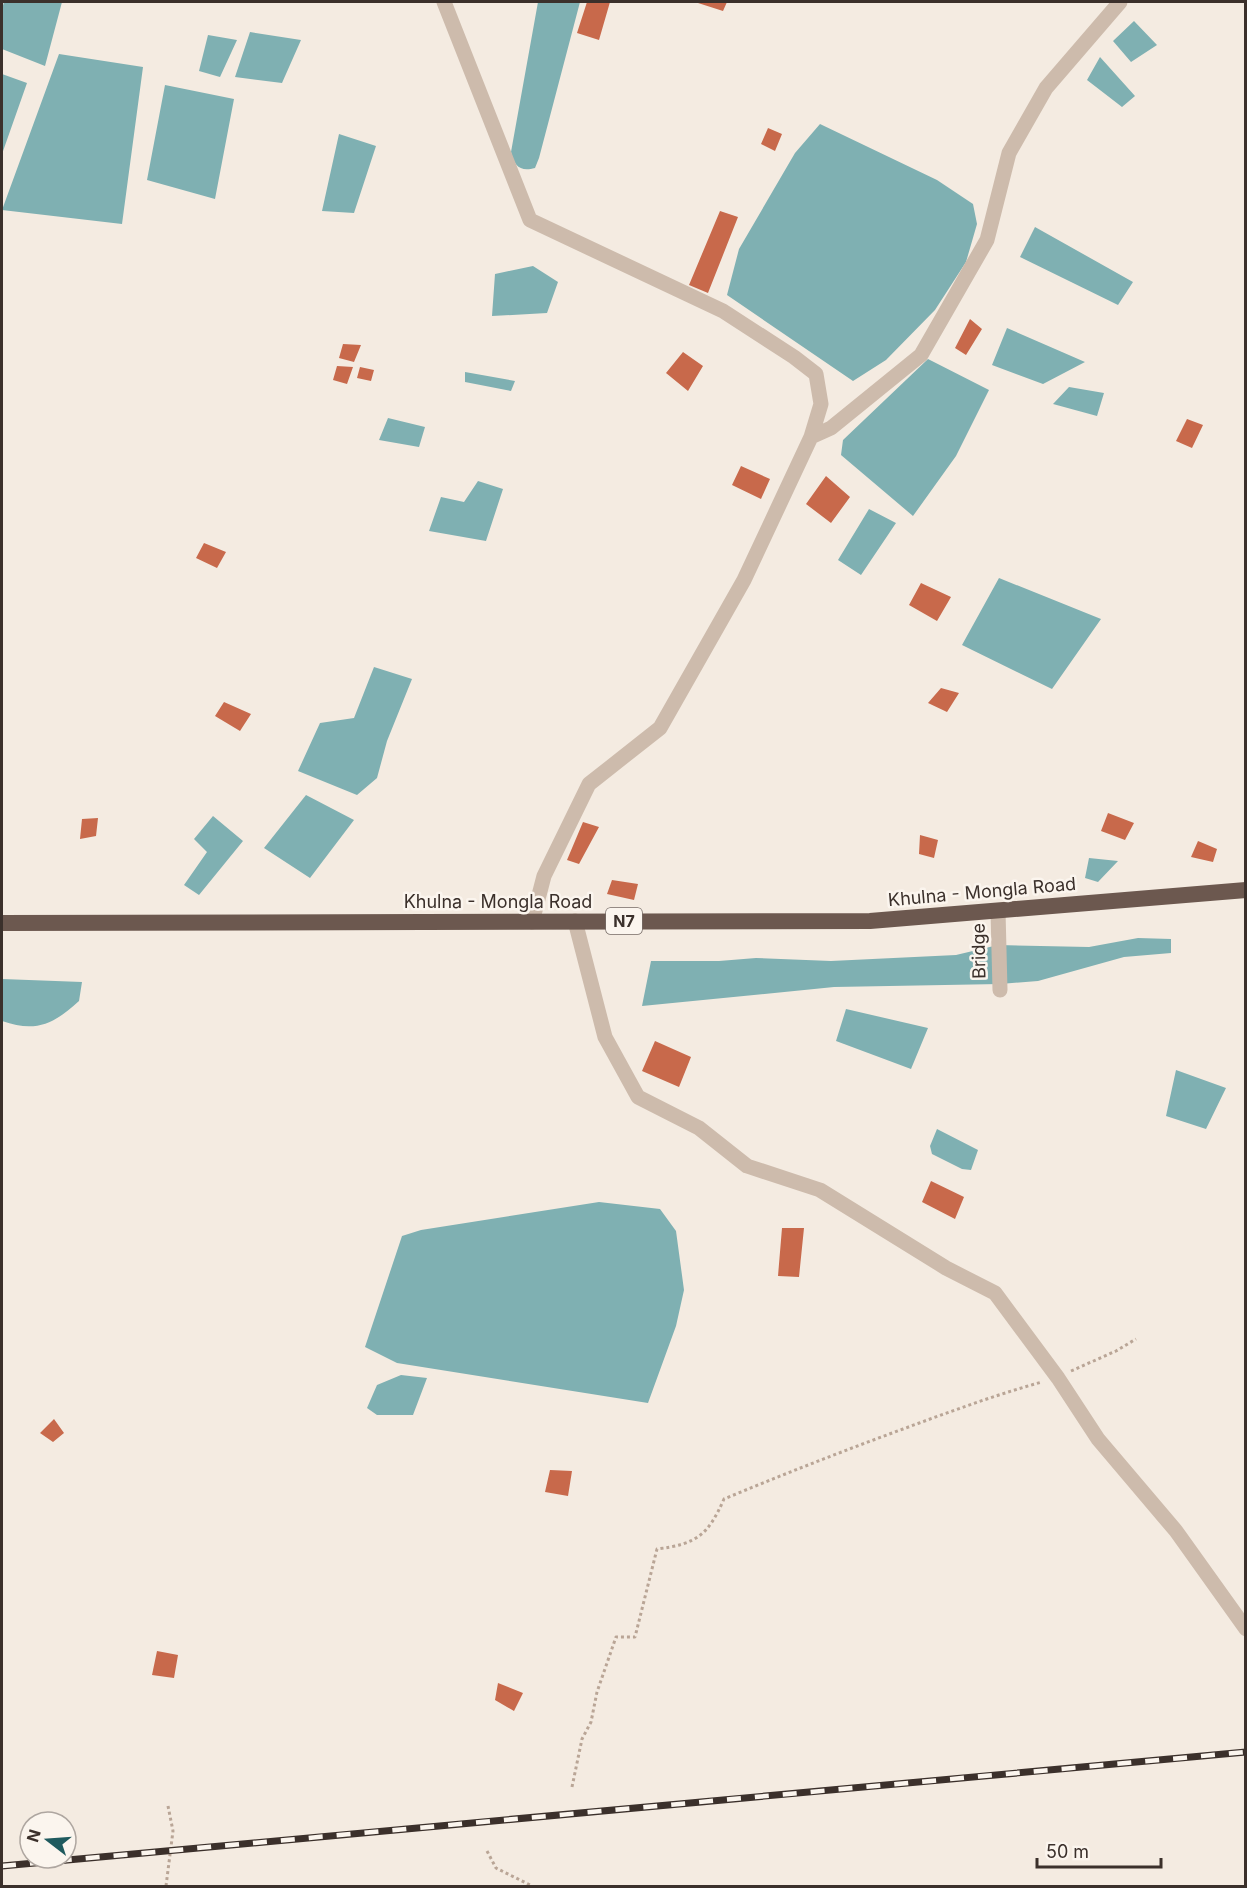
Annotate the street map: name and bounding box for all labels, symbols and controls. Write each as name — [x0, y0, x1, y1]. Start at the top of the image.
street label: Khulna - Mongla Road — [887, 873, 1077, 910]
street label: Khulna - Mongla Road — [404, 891, 592, 912]
road number: N7 — [606, 908, 642, 934]
street label: Bridge — [968, 923, 989, 979]
north arrow — [18, 1810, 78, 1870]
text: N — [22, 1827, 45, 1844]
scale bar — [1037, 1831, 1162, 1869]
text: 50 m — [1046, 1841, 1089, 1862]

